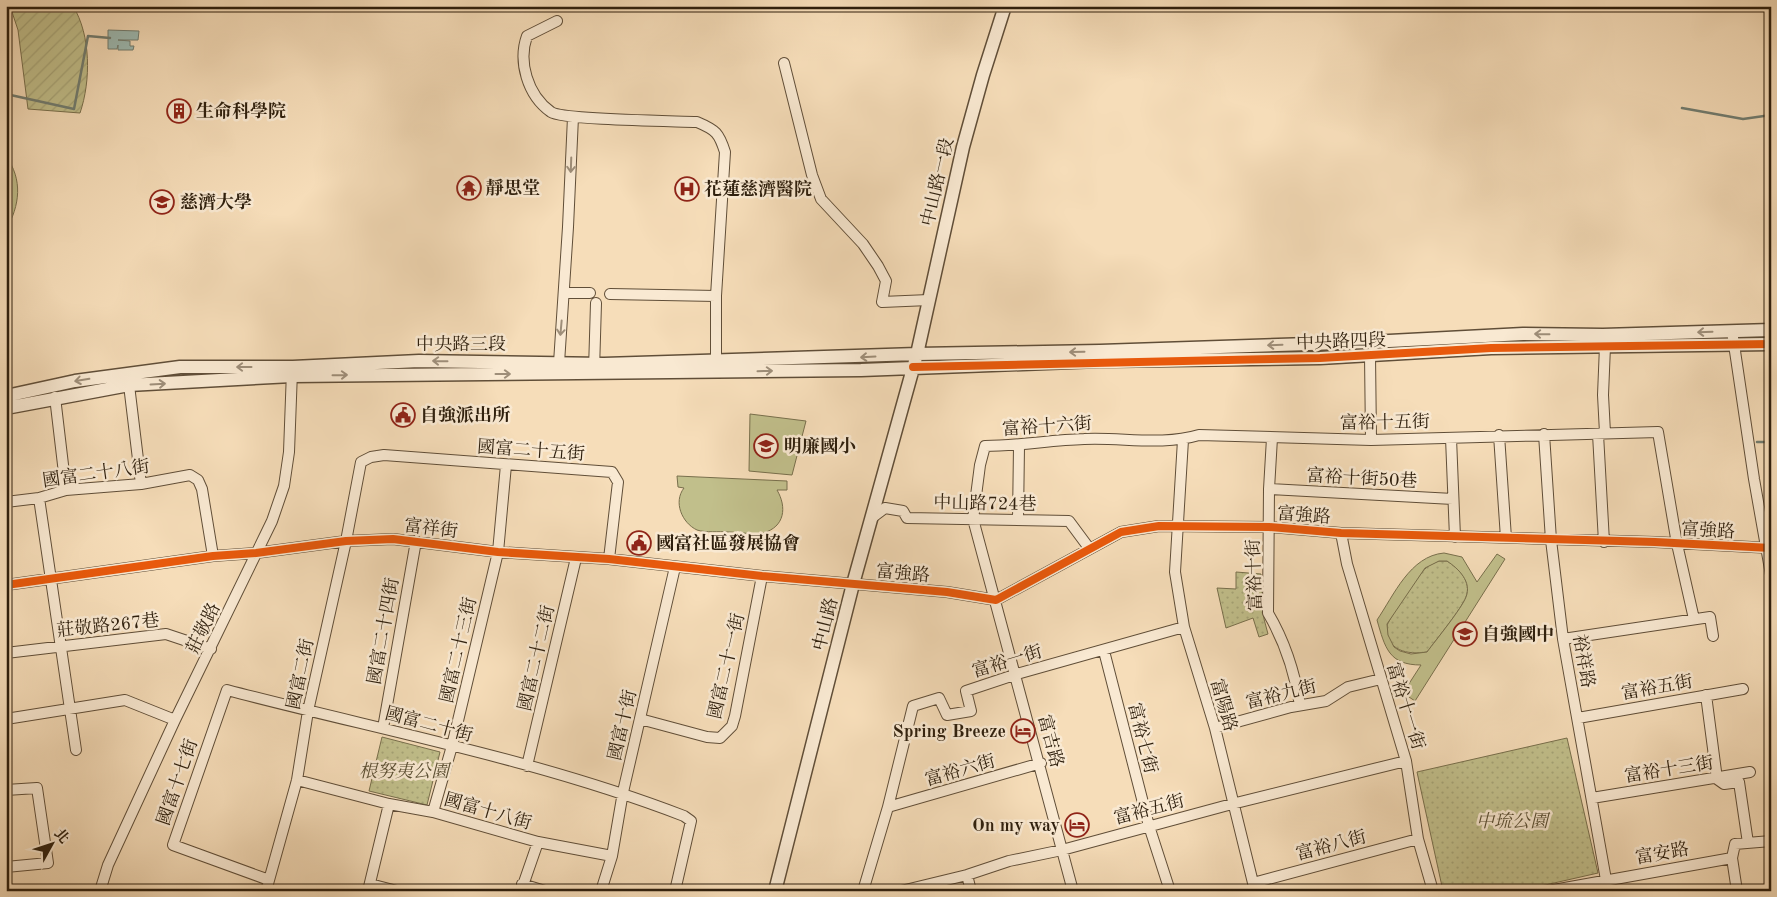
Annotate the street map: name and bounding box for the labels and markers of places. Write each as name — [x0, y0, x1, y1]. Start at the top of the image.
building icon: 生命科學院 — [166, 98, 192, 124]
place label: 生命科學院 — [196, 101, 286, 121]
temple icon: 靜思堂 — [456, 175, 482, 201]
hospital icon: 花蓮慈濟醫院 — [674, 176, 700, 202]
place label: 靜思堂 — [486, 178, 540, 198]
place label: 花蓮慈濟醫院 — [704, 179, 812, 199]
school or university icon: 慈濟大學 — [149, 189, 175, 215]
place label: 慈濟大學 — [180, 192, 252, 212]
public building icon: 自強派出所 — [390, 402, 416, 428]
place label: 自強派出所 — [420, 405, 511, 425]
school or university icon: 明廉國小 — [753, 433, 779, 459]
place label: 明廉國小 — [784, 436, 856, 456]
public building icon: 國富社區發展協會 — [626, 530, 652, 556]
place label: 國富社區發展協會 — [656, 533, 800, 553]
school or university icon: 自強國中 — [1452, 621, 1478, 647]
place label: 自強國中 — [1482, 624, 1554, 644]
hotel icon: Spring Breeze — [1010, 718, 1036, 744]
place label: Spring Breeze — [893, 723, 1006, 741]
hotel icon: On my way — [1064, 812, 1090, 838]
place label: On my way — [972, 817, 1060, 835]

